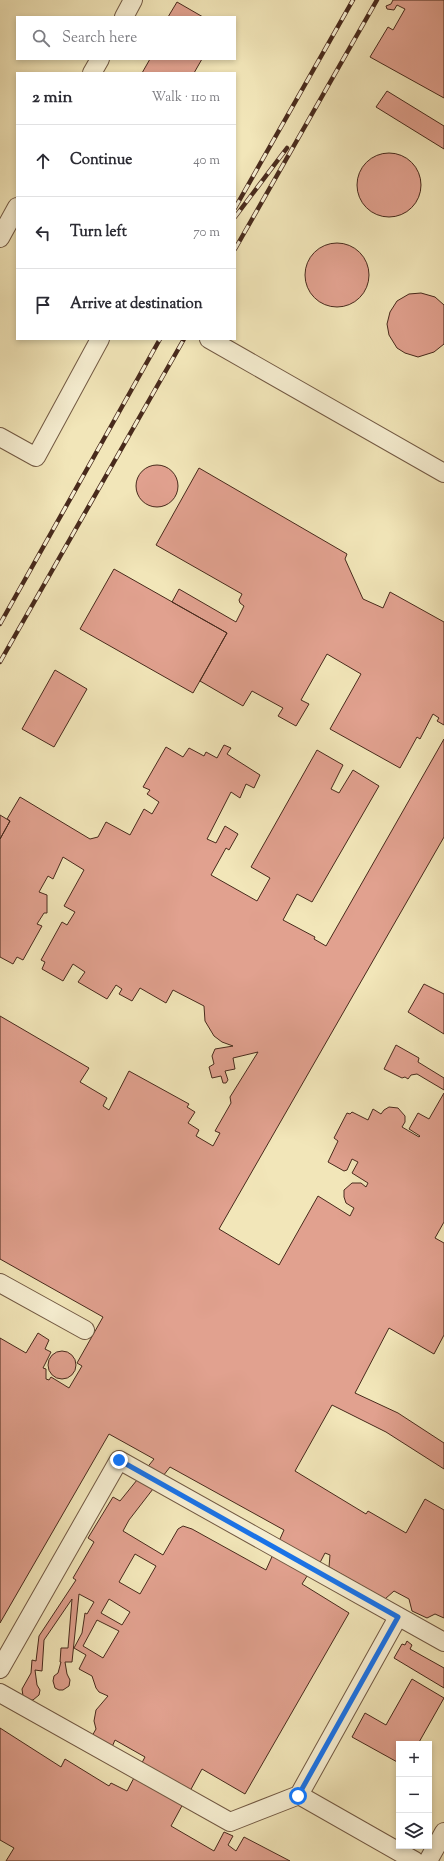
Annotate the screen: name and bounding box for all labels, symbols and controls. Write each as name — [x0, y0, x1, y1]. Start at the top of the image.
search box — [16, 16, 236, 60]
icon: search — [30, 27, 52, 49]
text: Search here — [62, 28, 137, 49]
text: 2 min — [32, 86, 73, 110]
text: Walk · 110 m — [152, 89, 220, 107]
icon: ahead — [32, 150, 54, 172]
text: Continue — [70, 150, 132, 171]
text: 40 m — [193, 152, 220, 170]
icon: left — [32, 222, 54, 244]
text: Turn left — [70, 222, 127, 243]
text: 70 m — [193, 224, 220, 242]
icon: arrive — [32, 294, 54, 316]
text: Arrive at destination — [70, 294, 203, 315]
route end — [110, 1451, 128, 1469]
map controls — [396, 1741, 432, 1849]
button: + — [396, 1741, 432, 1777]
button: − — [396, 1777, 432, 1813]
route start — [289, 1787, 307, 1805]
button: layers — [396, 1813, 432, 1849]

